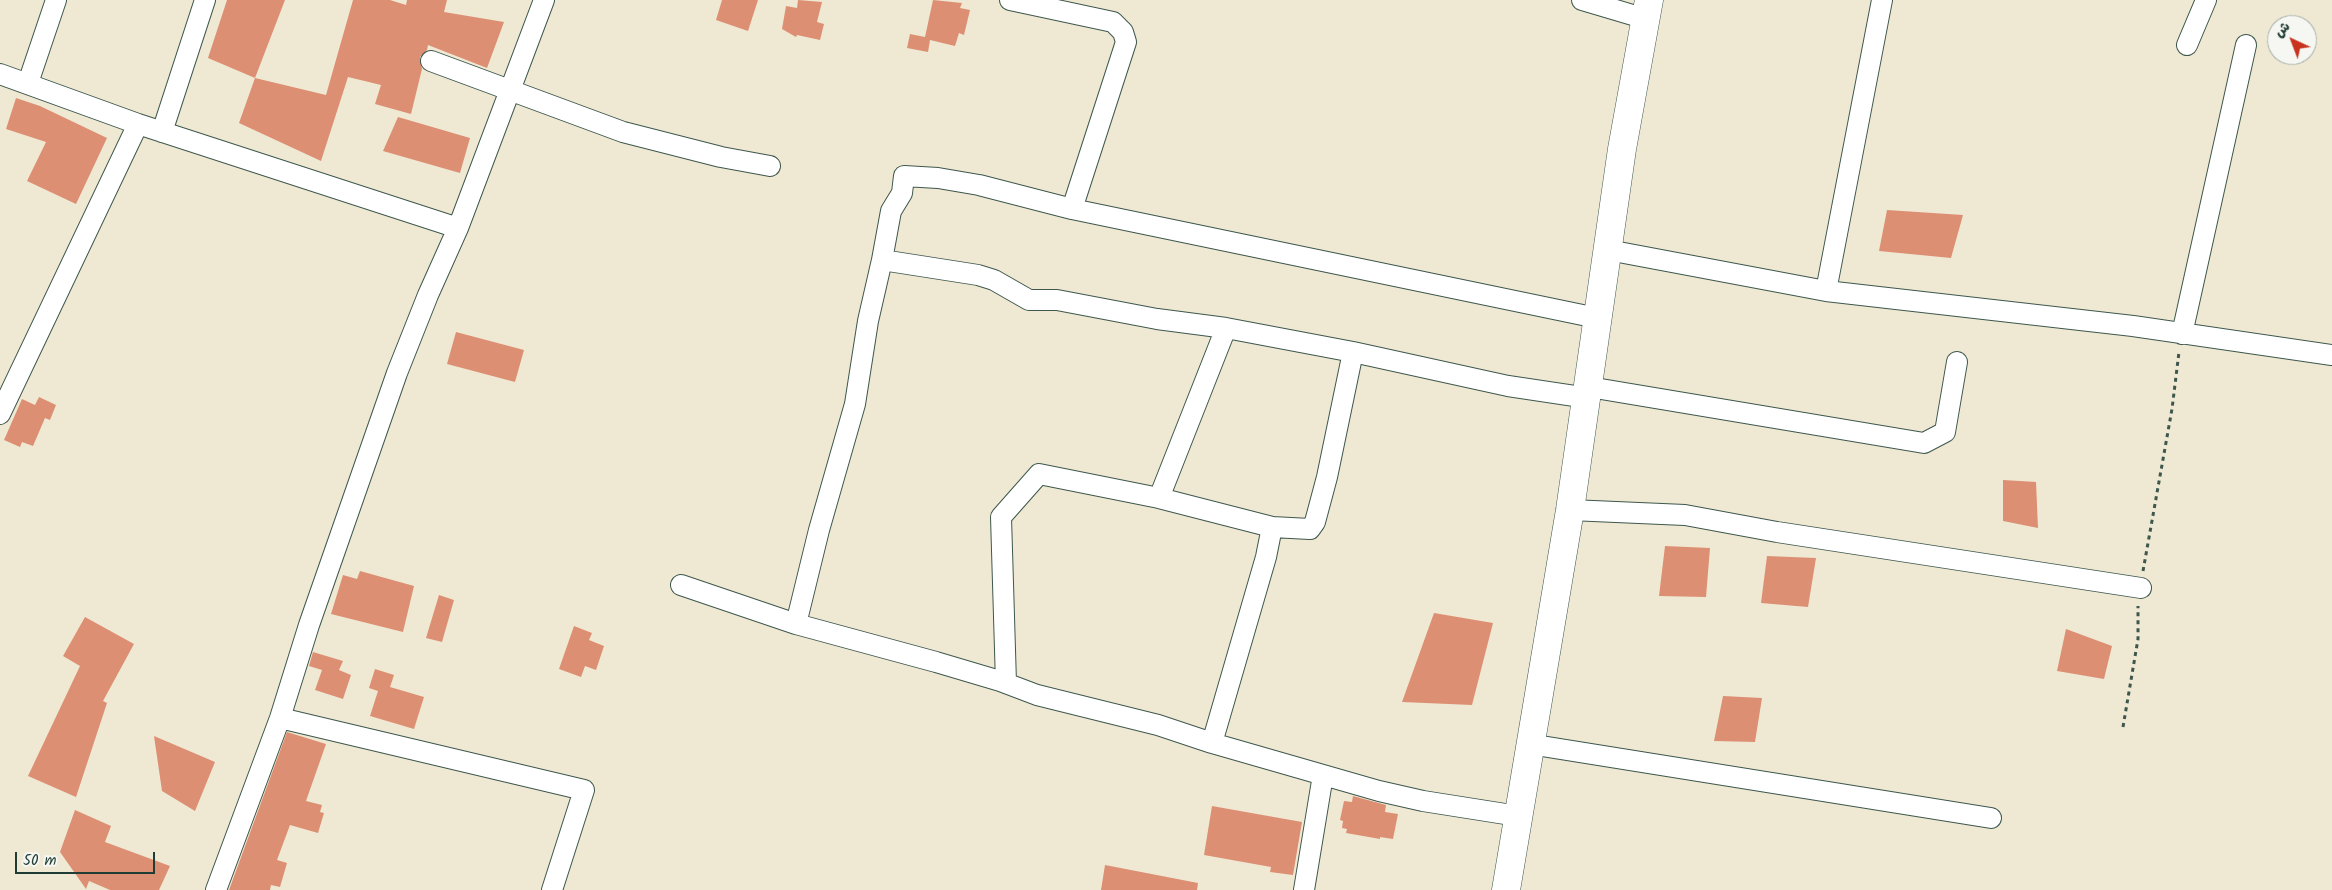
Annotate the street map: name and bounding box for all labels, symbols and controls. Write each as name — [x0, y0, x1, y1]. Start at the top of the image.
north arrow — [2267, 15, 2317, 65]
text: ش — [2269, 16, 2296, 43]
scale bar — [18, 842, 158, 874]
text: 50 m — [23, 849, 57, 873]

